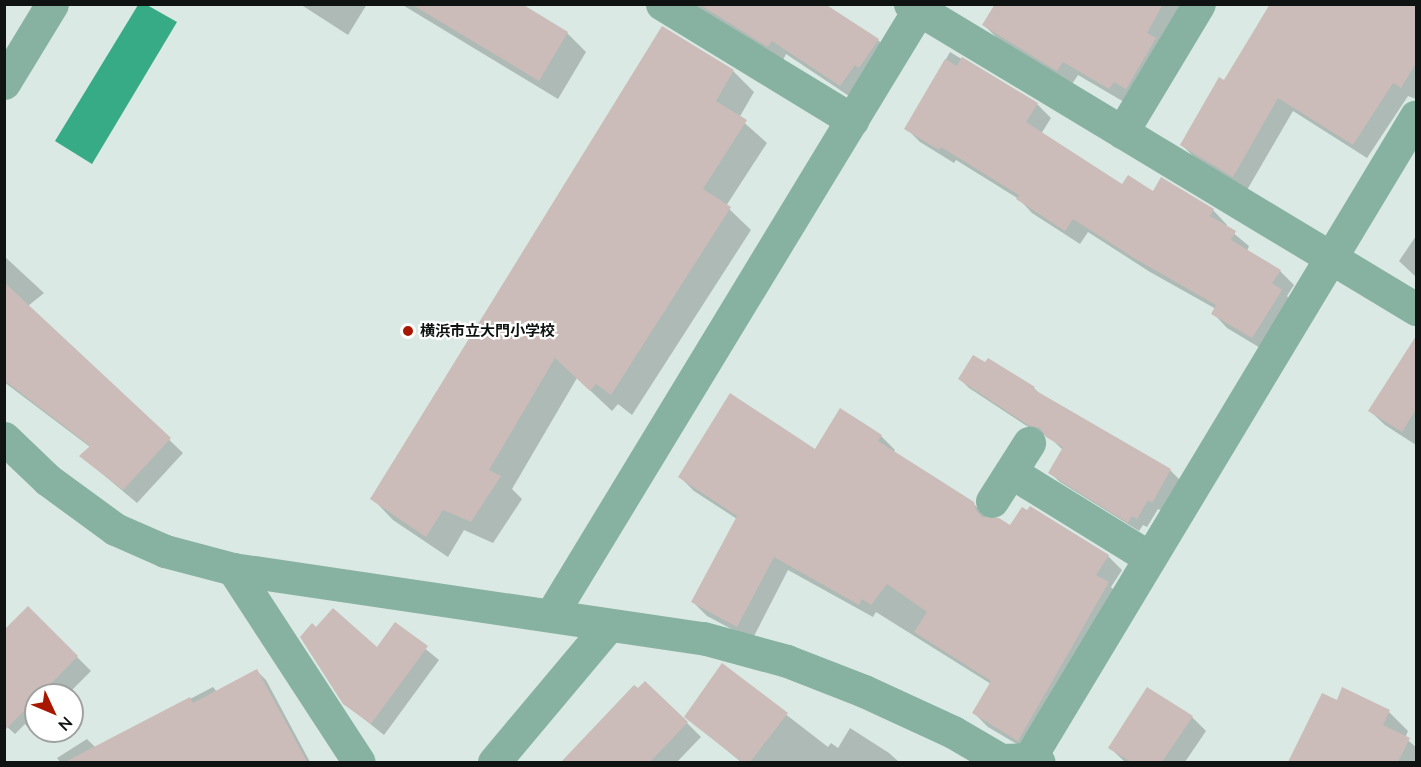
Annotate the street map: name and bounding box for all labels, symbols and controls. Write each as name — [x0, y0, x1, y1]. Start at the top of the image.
place label: 横浜市立大門小学校 — [420, 322, 555, 340]
marker: 横浜市立大門小学校 — [401, 324, 415, 338]
north arrow — [24, 683, 84, 743]
text: N — [54, 713, 77, 735]

